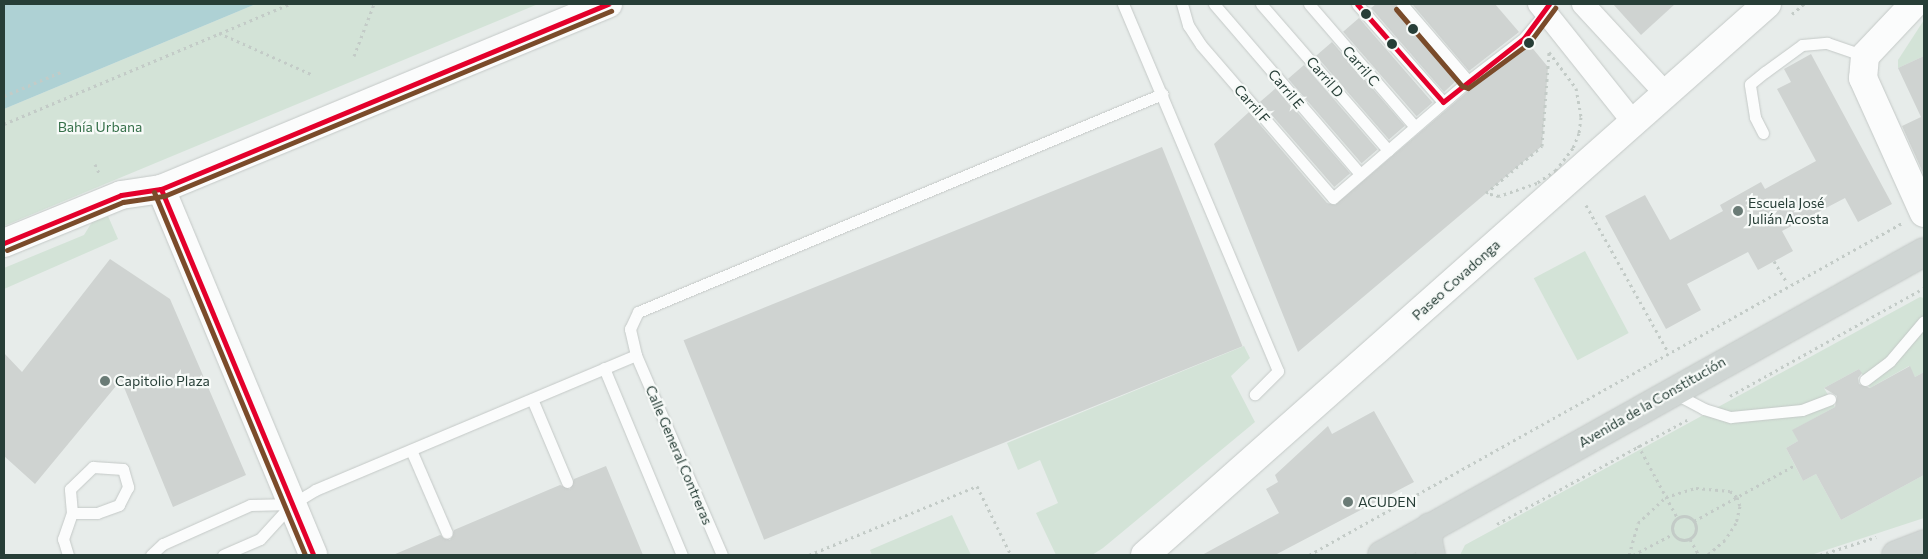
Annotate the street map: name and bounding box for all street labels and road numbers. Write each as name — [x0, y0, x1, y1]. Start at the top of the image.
street label: Carril C — [1339, 43, 1383, 89]
street label: Carril D — [1303, 53, 1347, 101]
street label: Carril E — [1265, 66, 1307, 112]
street label: Carril F — [1231, 81, 1273, 127]
street label: Paseo Covadonga — [1409, 236, 1503, 324]
street label: Avenida de la Constitución — [1575, 353, 1729, 451]
street label: Calle General Contreras — [642, 383, 716, 527]

